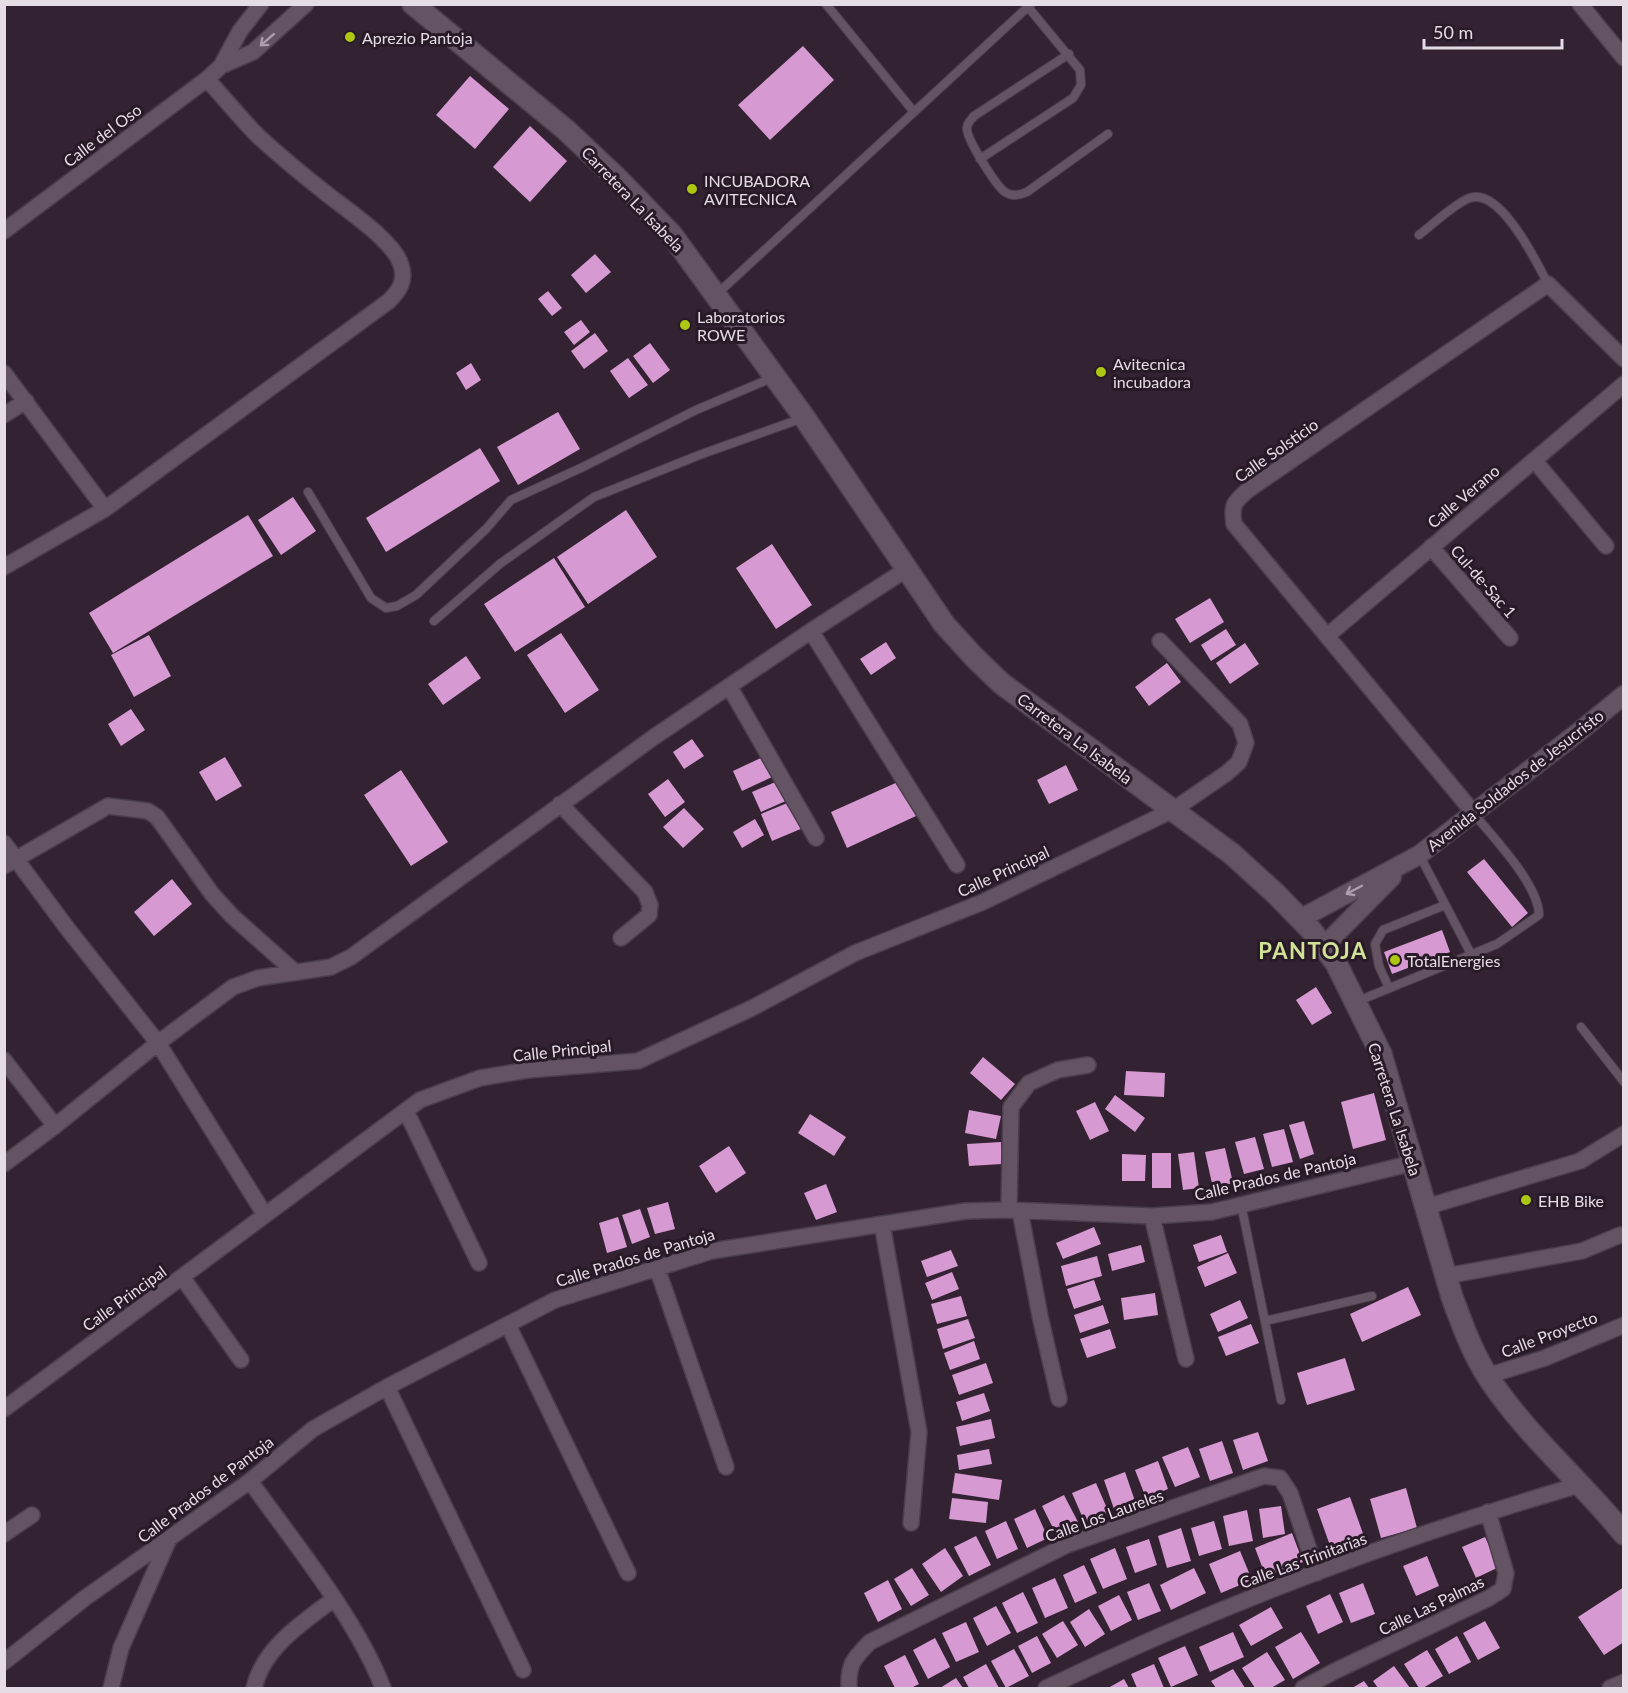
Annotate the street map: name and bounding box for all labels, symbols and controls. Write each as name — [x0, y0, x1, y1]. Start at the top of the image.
scale bar — [1424, 12, 1562, 50]
text: 50 m — [1433, 21, 1473, 43]
place label: Aprezio Pantoja — [362, 28, 473, 47]
marker: Aprezio Pantoja — [343, 30, 357, 44]
one-way arrow — [259, 33, 274, 47]
street label: Calle del Oso — [59, 100, 145, 170]
street label: Carretera La Isabela — [578, 142, 688, 256]
place label: INCUBADORA AVITECNICA — [704, 171, 810, 208]
marker: INCUBADORA AVITECNICA — [685, 182, 699, 196]
place label: Laboratorios ROWE — [697, 307, 785, 344]
marker: Laboratorios ROWE — [678, 318, 692, 332]
place label: Avitecnica incubadora — [1113, 354, 1191, 391]
marker: Avitecnica incubadora — [1094, 365, 1108, 379]
street label: Calle Solsticio — [1231, 414, 1321, 486]
street label: Calle Verano — [1423, 460, 1503, 532]
street label: Cul-de-Sac 1 — [1447, 541, 1521, 621]
street label: Carretera La Isabela — [1014, 689, 1136, 787]
street label: Avenida Soldados de Jesucristo — [1423, 705, 1607, 855]
street label: Calle Principal — [954, 841, 1052, 901]
one-way arrow — [1346, 884, 1363, 896]
district label: PANTOJA — [1258, 937, 1368, 964]
place label: TotalEnergies — [1407, 951, 1500, 970]
marker: TotalEnergies — [1388, 953, 1402, 967]
street label: Calle Principal — [512, 1035, 612, 1065]
street label: Carretera La Isabela — [1365, 1040, 1425, 1178]
street label: Calle Prados de Pantoja — [1192, 1148, 1358, 1204]
place label: EHB Bike — [1538, 1191, 1604, 1210]
marker: EHB Bike — [1519, 1193, 1533, 1207]
street label: Calle Prados de Pantoja — [553, 1224, 717, 1290]
street label: Calle Principal — [78, 1261, 170, 1335]
street label: Calle Proyecto — [1498, 1307, 1600, 1361]
street label: Calle Prados de Pantoja — [133, 1432, 277, 1546]
street label: Calle Los Laureles — [1042, 1485, 1166, 1545]
street label: Calle Las Trinitarias — [1237, 1528, 1369, 1592]
street label: Calle Las Palmas — [1375, 1571, 1487, 1639]

